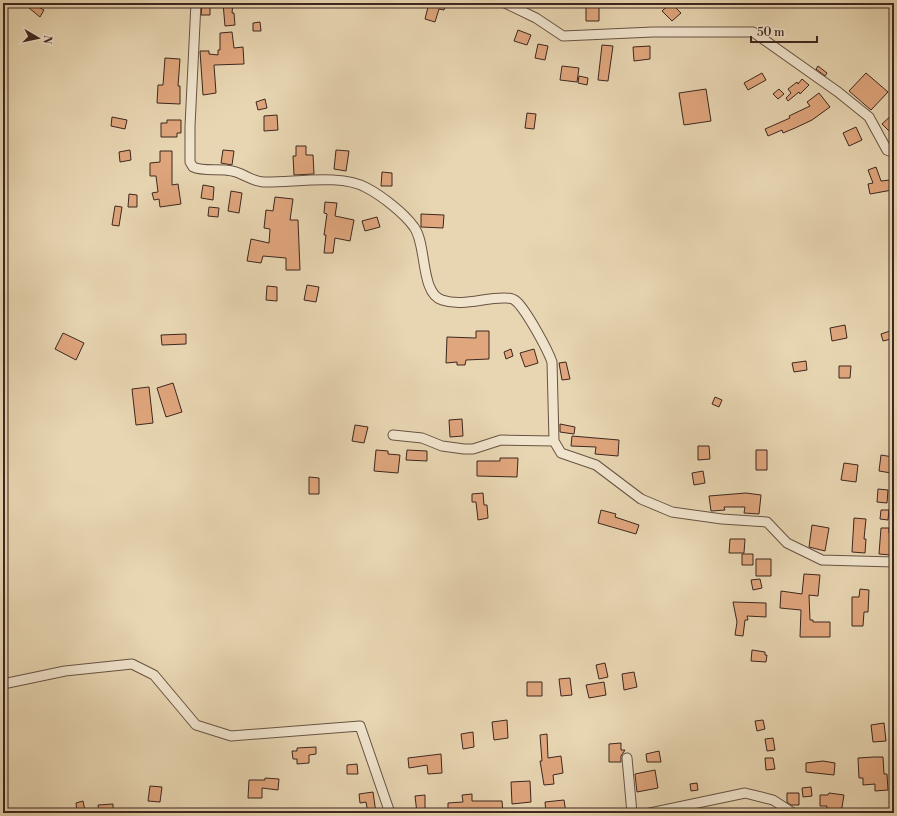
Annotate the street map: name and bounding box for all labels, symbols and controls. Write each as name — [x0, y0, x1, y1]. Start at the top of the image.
north arrow — [18, 18, 58, 58]
scale bar — [751, 18, 817, 44]
text: 50 m — [757, 25, 785, 40]
text: N — [39, 34, 54, 45]

